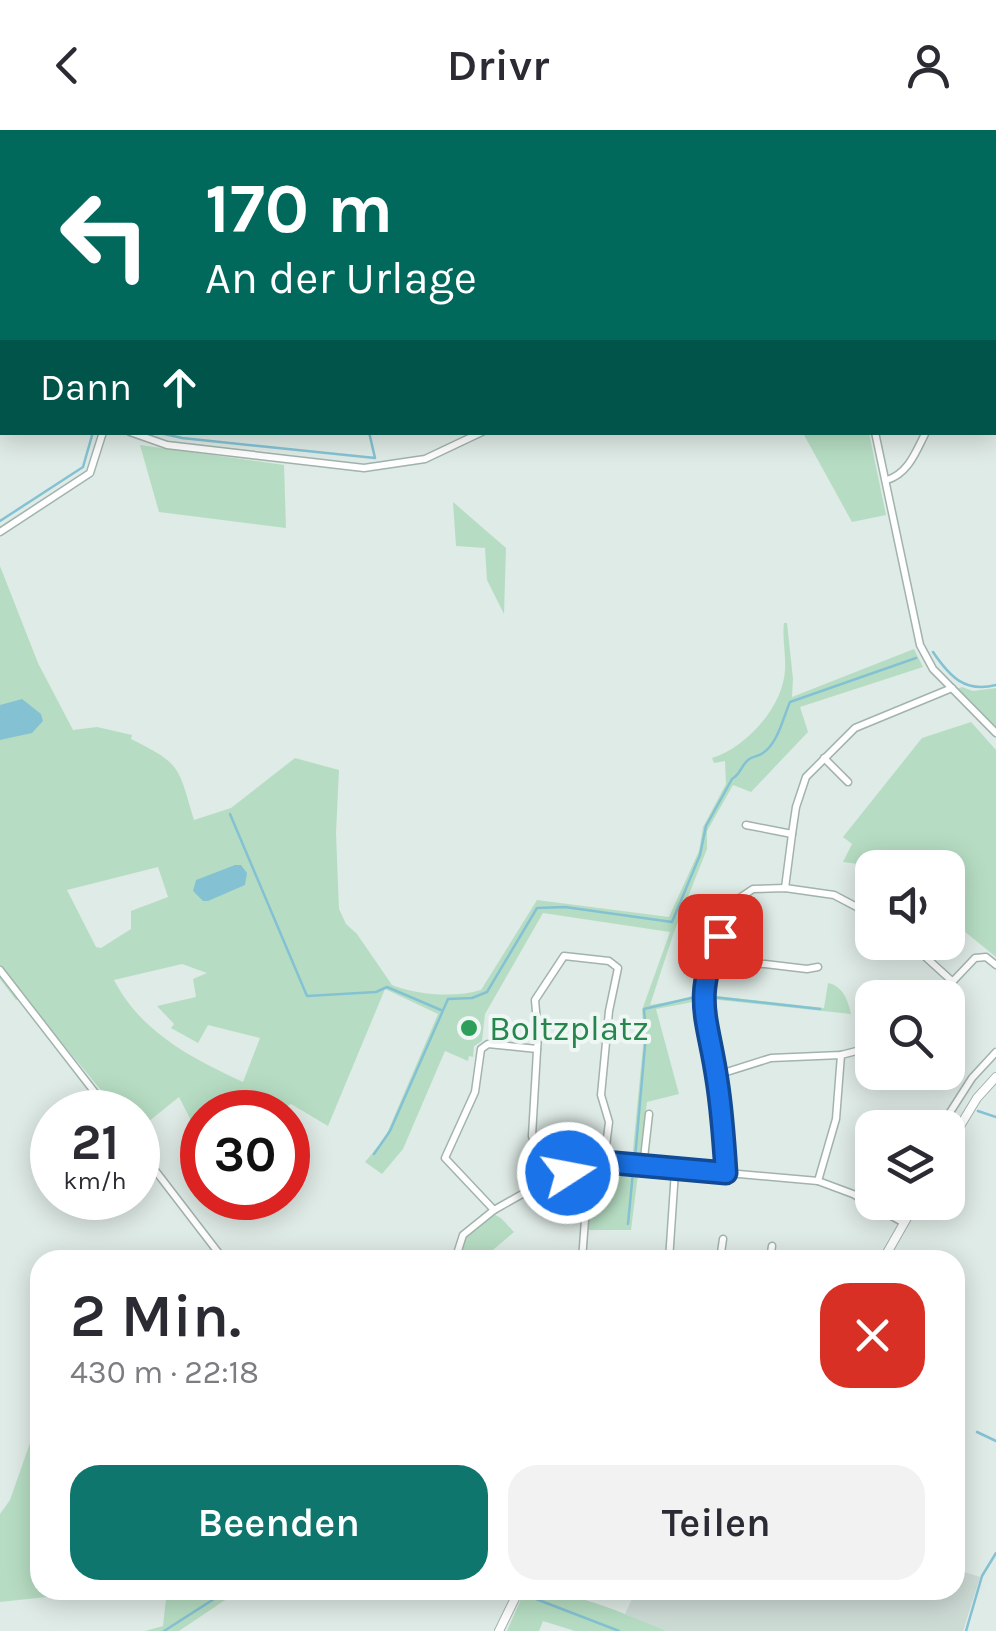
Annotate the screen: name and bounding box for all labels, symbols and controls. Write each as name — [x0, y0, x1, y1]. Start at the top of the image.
icon: back — [40, 38, 95, 93]
icon: person — [901, 38, 956, 93]
text: Drivr — [447, 39, 549, 91]
text: 170 m — [205, 168, 393, 250]
icon: left — [40, 170, 170, 300]
text: An der Urlage — [205, 252, 477, 304]
icon: ahead — [152, 360, 207, 415]
text: Dann — [40, 365, 132, 410]
map controls — [855, 850, 965, 1220]
button: sound — [855, 850, 965, 960]
pin — [678, 894, 763, 979]
icon: arrive — [693, 909, 748, 964]
button: search — [855, 980, 965, 1090]
place label: Boltzplatz — [489, 1008, 649, 1049]
marker: Boltzplatz — [458, 1017, 480, 1039]
speed limit sign: 30 — [180, 1090, 310, 1220]
button: layers — [855, 1110, 965, 1220]
text: 21 — [71, 1113, 119, 1172]
position arrow — [516, 1121, 620, 1225]
text: km/h — [63, 1166, 127, 1195]
text: 2 Min. — [70, 1281, 241, 1351]
button: close — [820, 1283, 925, 1388]
text: 430 m · 22:18 — [70, 1354, 259, 1391]
button: Beenden — [70, 1465, 488, 1580]
button: Teilen — [508, 1465, 925, 1580]

